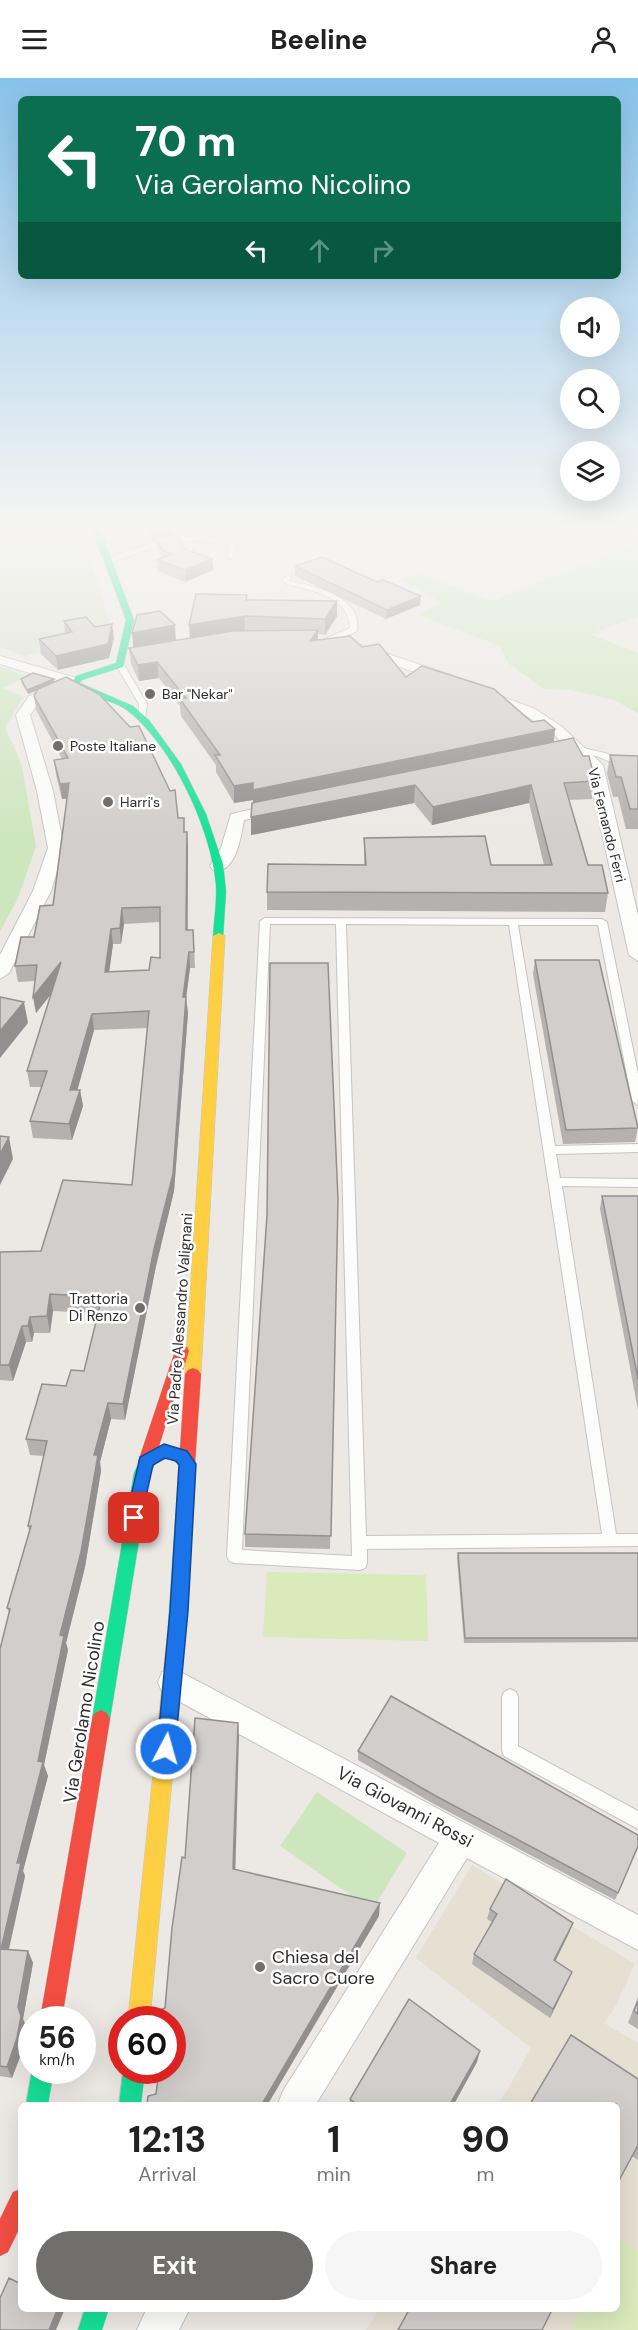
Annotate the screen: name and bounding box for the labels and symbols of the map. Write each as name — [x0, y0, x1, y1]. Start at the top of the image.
place label: Bar "Nekar" — [162, 685, 233, 703]
marker: Bar "Nekar" — [143, 687, 157, 701]
place label: Poste Italiane — [70, 737, 156, 755]
marker: Poste Italiane — [51, 739, 65, 753]
street label: Via Fernando Ferri — [584, 766, 630, 884]
place label: Harri's — [120, 793, 160, 811]
marker: Harri's — [101, 795, 115, 809]
street label: Via Padre Alessandro Valignani — [163, 1212, 197, 1426]
place label: Trattoria Di Renzo — [69, 1289, 128, 1326]
marker: Trattoria Di Renzo — [133, 1301, 147, 1315]
pin — [108, 1492, 159, 1543]
street label: Via Gerolamo Nicolino — [58, 1619, 110, 1805]
position arrow — [134, 1717, 198, 1781]
street label: Via Giovanni Rossi — [333, 1761, 477, 1853]
place label: Chiesa del Sacro Cuore — [272, 1945, 375, 1990]
marker: Chiesa del Sacro Cuore — [253, 1960, 267, 1974]
speed limit sign: 60 — [108, 2006, 186, 2084]

